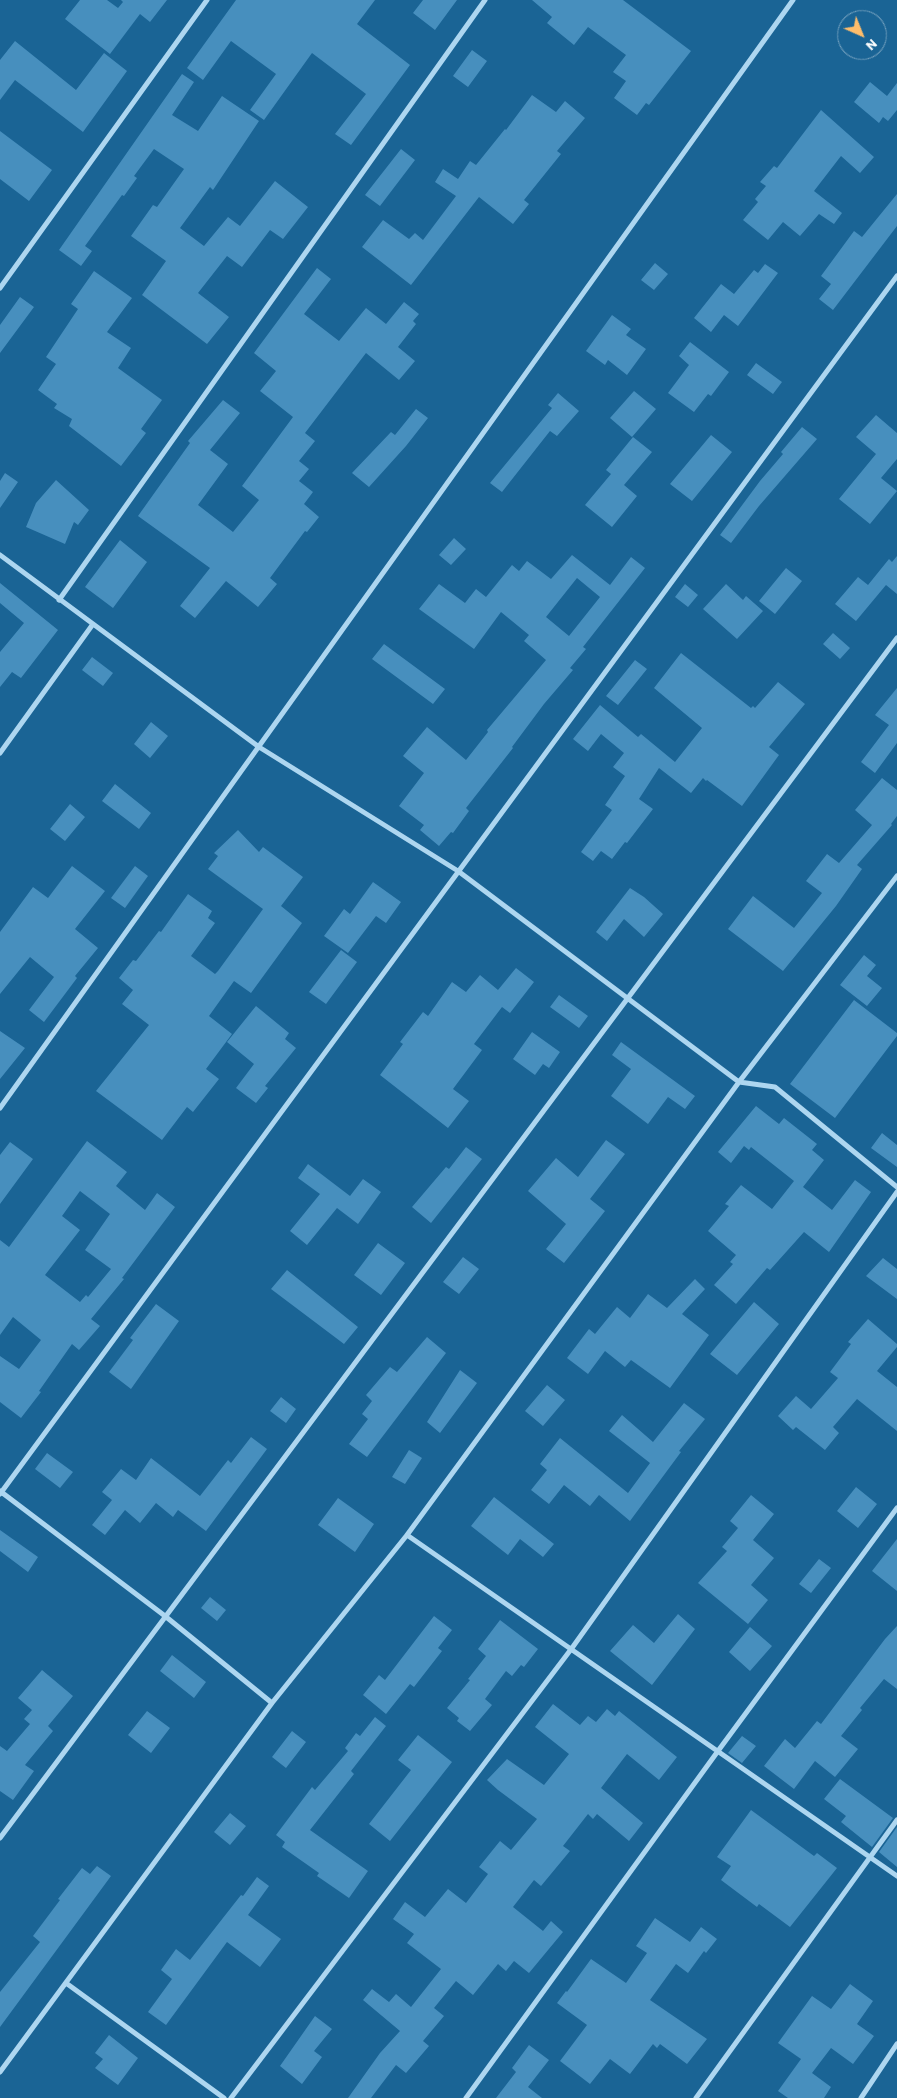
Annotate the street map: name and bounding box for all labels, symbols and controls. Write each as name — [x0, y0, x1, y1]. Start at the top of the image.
north arrow — [837, 10, 887, 60]
text: N — [863, 36, 881, 55]

